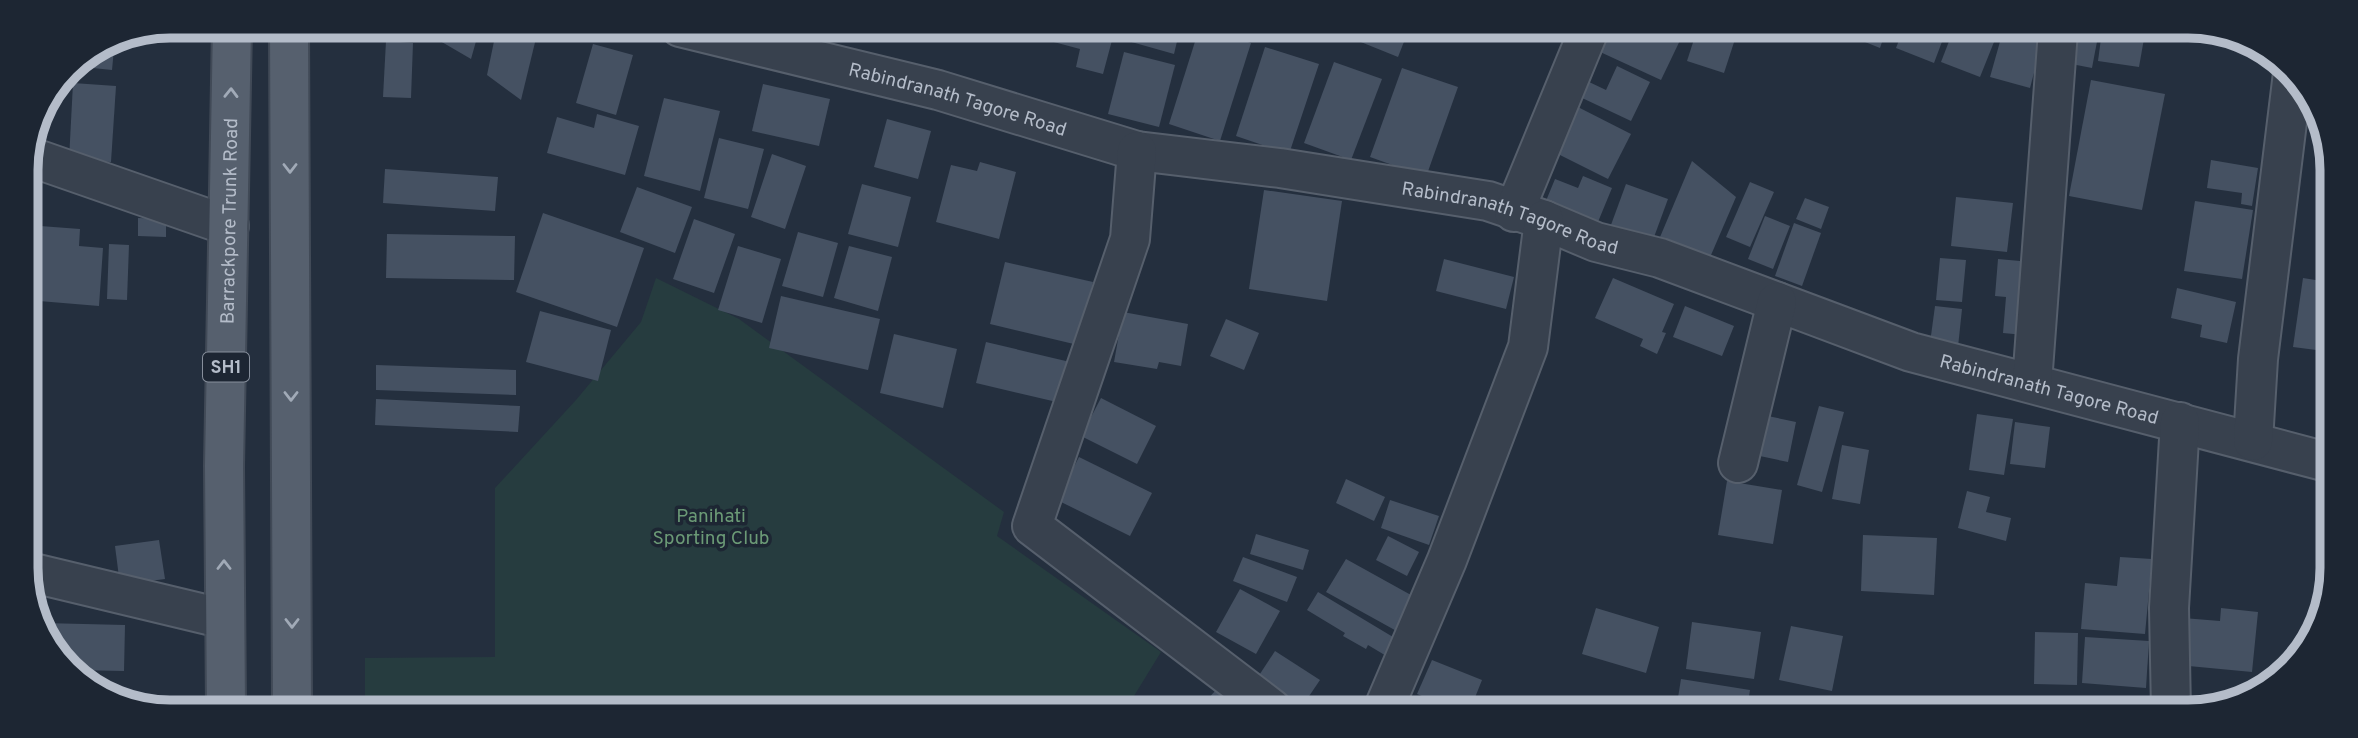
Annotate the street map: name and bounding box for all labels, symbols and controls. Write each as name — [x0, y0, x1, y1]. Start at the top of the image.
street label: Rabindranath Tagore Road — [846, 59, 1069, 143]
one-way arrow — [223, 87, 239, 98]
street label: Barrackpore Trunk Road — [217, 118, 244, 324]
one-way arrow — [282, 164, 298, 174]
street label: Rabindranath Tagore Road — [1400, 177, 1621, 261]
street label: Rabindranath Tagore Road — [1937, 350, 2161, 431]
road number: SH1 — [203, 352, 249, 382]
one-way arrow — [283, 391, 299, 402]
park label: Panihati Sporting Club — [652, 505, 770, 551]
one-way arrow — [216, 559, 232, 570]
one-way arrow — [284, 619, 300, 629]

